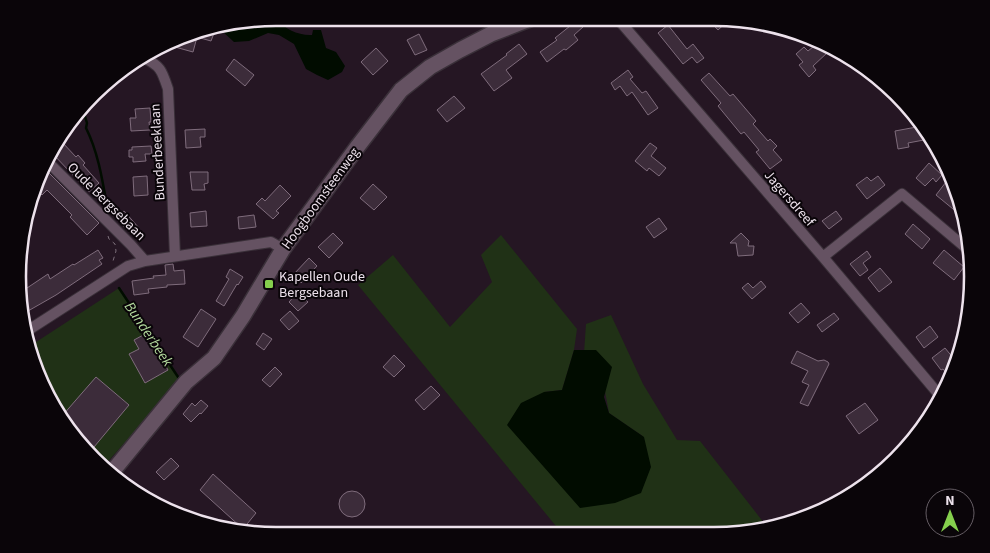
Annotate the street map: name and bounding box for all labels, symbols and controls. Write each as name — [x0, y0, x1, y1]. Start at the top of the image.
street label: Bunderbeeklaan — [145, 103, 171, 201]
street label: Hoogboomsteenweg — [277, 144, 365, 254]
street label: Oude Bergsebaan — [63, 158, 150, 245]
street label: Jagersdreef — [759, 166, 820, 232]
place label: Kapellen Oude Bergsebaan — [279, 267, 365, 303]
marker: Kapellen Oude Bergsebaan — [263, 278, 275, 290]
water label: Bunderbeek — [119, 298, 179, 372]
north arrow — [925, 488, 975, 538]
text: N — [945, 491, 955, 511]

